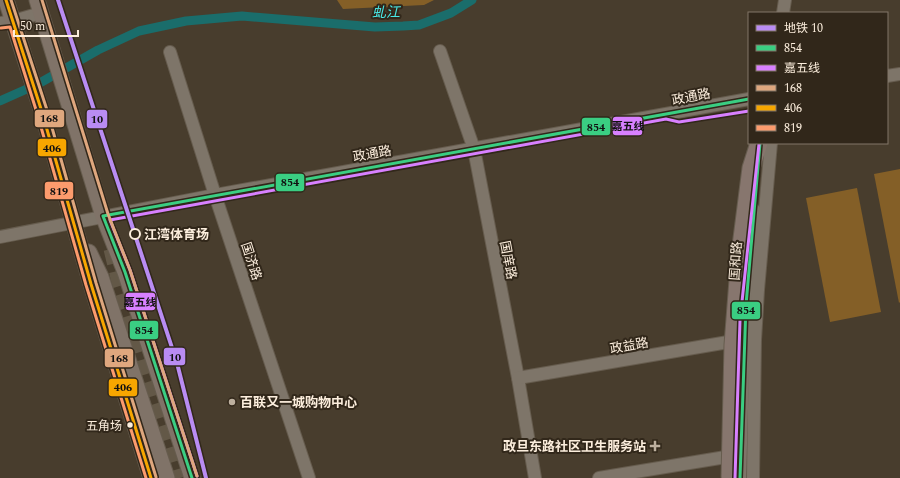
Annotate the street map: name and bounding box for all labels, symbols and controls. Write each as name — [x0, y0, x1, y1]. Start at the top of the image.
water label: 虬江 — [372, 2, 402, 23]
scale bar — [14, 12, 78, 38]
legend — [748, 12, 888, 144]
text: 50 m — [20, 17, 45, 36]
text: 地铁 10 — [784, 19, 823, 38]
text: 854 — [784, 39, 802, 58]
text: 嘉五线 — [784, 59, 820, 78]
text: 168 — [784, 79, 802, 98]
street label: 政通路 — [670, 83, 712, 111]
text: 406 — [784, 99, 802, 118]
line badge: 168 — [34, 109, 65, 128]
line badge: 10 — [86, 109, 108, 129]
text: 168 — [40, 110, 58, 127]
text: 10 — [91, 111, 103, 128]
line badge: 嘉五线 — [612, 116, 643, 136]
line badge: 854 — [581, 117, 611, 136]
text: 嘉五线 — [612, 118, 645, 135]
text: 854 — [587, 119, 606, 136]
text: 819 — [784, 119, 802, 138]
line badge: 406 — [37, 138, 67, 157]
text: 406 — [43, 140, 61, 157]
street label: 政通路 — [351, 141, 393, 167]
line badge: 854 — [275, 173, 305, 192]
text: 854 — [281, 174, 300, 191]
line badge: 819 — [44, 181, 74, 200]
text: 819 — [50, 183, 68, 200]
place label: 江湾体育场 — [144, 225, 209, 245]
marker: 江湾体育场 — [129, 228, 141, 240]
street label: 国庠路 — [494, 239, 522, 281]
street label: 国济路 — [236, 240, 267, 283]
street label: 国和路 — [725, 241, 747, 281]
line badge: 嘉五线 — [125, 292, 156, 311]
text: 嘉五线 — [124, 294, 157, 311]
line badge: 854 — [731, 301, 761, 320]
text: 854 — [737, 302, 756, 319]
line badge: 854 — [129, 320, 159, 340]
text: 854 — [135, 322, 154, 339]
street label: 政益路 — [608, 333, 650, 359]
line badge: 10 — [163, 347, 186, 366]
line badge: 168 — [104, 348, 134, 368]
text: 10 — [169, 349, 181, 366]
text: 168 — [110, 350, 128, 367]
line badge: 406 — [108, 378, 138, 397]
text: 406 — [114, 379, 132, 396]
place label: 百联又一城购物中心 — [240, 393, 357, 413]
marker: 百联又一城购物中心 — [227, 397, 237, 407]
place label: 五角场 — [86, 417, 122, 436]
marker: 五角场 — [125, 420, 135, 430]
place label: 政旦东路社区卫生服务站 — [503, 437, 646, 457]
marker: 政旦东路社区卫生服务站 — [649, 440, 661, 452]

